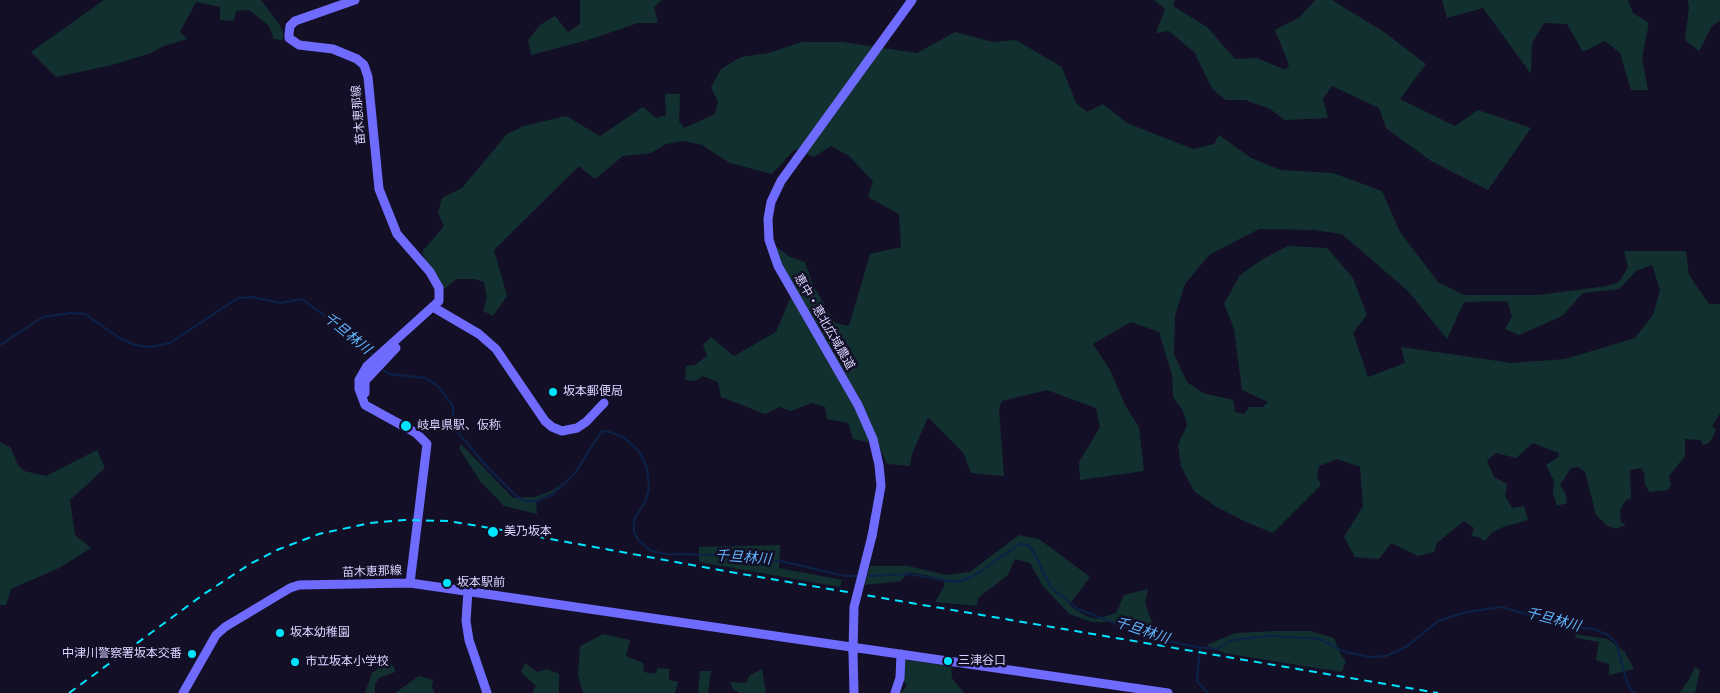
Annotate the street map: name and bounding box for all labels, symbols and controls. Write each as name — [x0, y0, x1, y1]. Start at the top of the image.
street label: 苗木恵那線 — [349, 84, 369, 146]
street label: 恵中・恵北広域農道 — [791, 272, 857, 372]
water label: 千旦林川 — [320, 310, 374, 358]
place label: 坂本郵便局 — [563, 385, 623, 399]
marker: 坂本郵便局 — [547, 386, 559, 398]
marker: 岐阜県駅、仮称 — [399, 419, 413, 433]
place label: 岐阜県駅、仮称 — [417, 419, 501, 433]
marker: 美乃坂本 — [486, 525, 500, 539]
place label: 美乃坂本 — [504, 525, 552, 539]
water label: 千旦林川 — [714, 548, 772, 568]
street label: 苗木恵那線 — [342, 564, 402, 580]
place label: 坂本駅前 — [457, 576, 505, 590]
marker: 坂本駅前 — [441, 577, 453, 589]
water label: 千旦林川 — [1524, 605, 1582, 635]
water label: 千旦林川 — [1113, 614, 1171, 648]
place label: 坂本幼稚園 — [290, 626, 350, 640]
marker: 坂本幼稚園 — [274, 627, 286, 639]
place label: 中津川警察署坂本交番 — [62, 647, 182, 661]
marker: 中津川警察署坂本交番 — [186, 648, 198, 660]
place label: 三津谷口 — [958, 654, 1006, 668]
place label: 市立坂本小学校 — [305, 655, 389, 669]
marker: 三津谷口 — [942, 655, 954, 667]
marker: 市立坂本小学校 — [289, 656, 301, 668]

